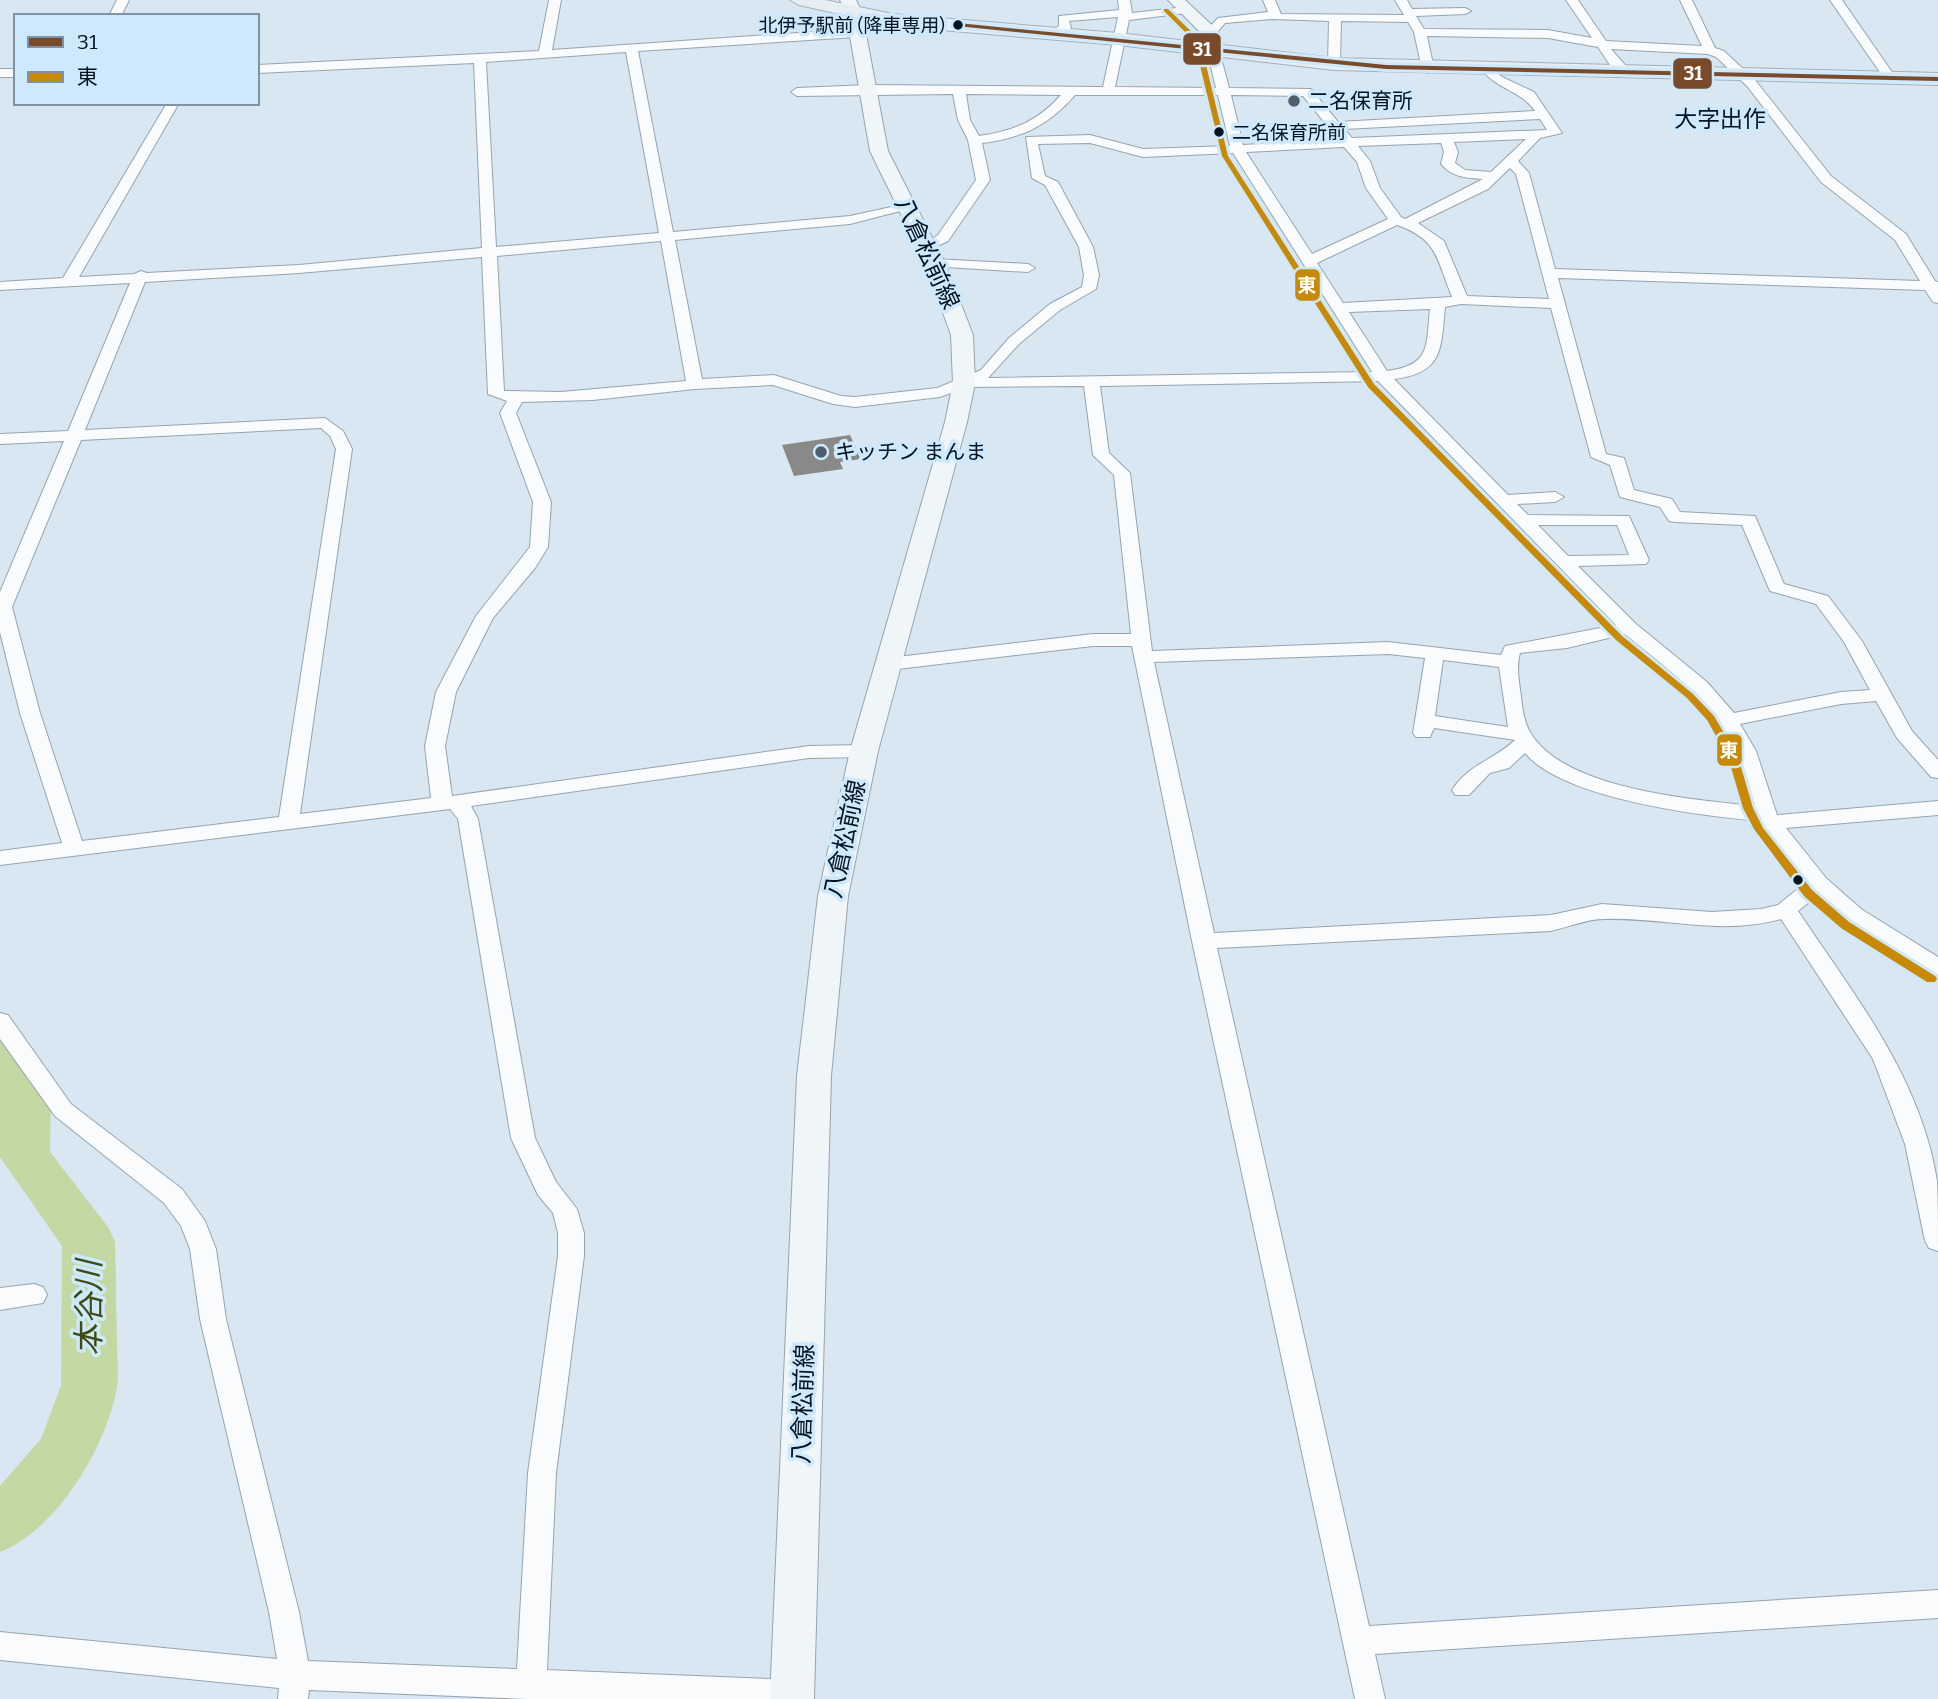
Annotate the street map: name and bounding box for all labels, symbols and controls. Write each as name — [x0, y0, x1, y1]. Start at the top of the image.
legend — [14, 14, 259, 105]
place label: 北伊予駅前 (降車専用) — [758, 14, 945, 37]
marker: 北伊予駅前 (降車専用) — [951, 18, 965, 32]
text: 31 — [77, 29, 98, 55]
line badge: 31 — [1182, 32, 1222, 66]
text: 31 — [1192, 38, 1212, 61]
line badge: 31 — [1672, 57, 1713, 90]
text: 31 — [1683, 62, 1703, 85]
text: 東 — [77, 64, 98, 90]
place label: 二名保育所 — [1308, 88, 1413, 114]
marker: 二名保育所 — [1286, 93, 1302, 109]
district label: 大字出作 — [1674, 105, 1766, 133]
place label: 二名保育所前 — [1232, 121, 1346, 144]
marker: 二名保育所前 — [1212, 125, 1226, 139]
street label: 八倉松前線 — [889, 193, 965, 313]
line badge: 東 — [1294, 268, 1321, 302]
text: 東 — [1297, 274, 1317, 297]
place label: キッチン まんま — [835, 439, 986, 465]
marker: キッチン まんま — [813, 444, 829, 460]
line badge: 東 — [1716, 733, 1743, 767]
text: 東 — [1719, 739, 1739, 762]
street label: 八倉松前線 — [819, 777, 871, 901]
unlabelled marker — [1791, 873, 1805, 887]
water label: 本谷川 — [70, 1257, 108, 1356]
street label: 八倉松前線 — [787, 1344, 819, 1464]

